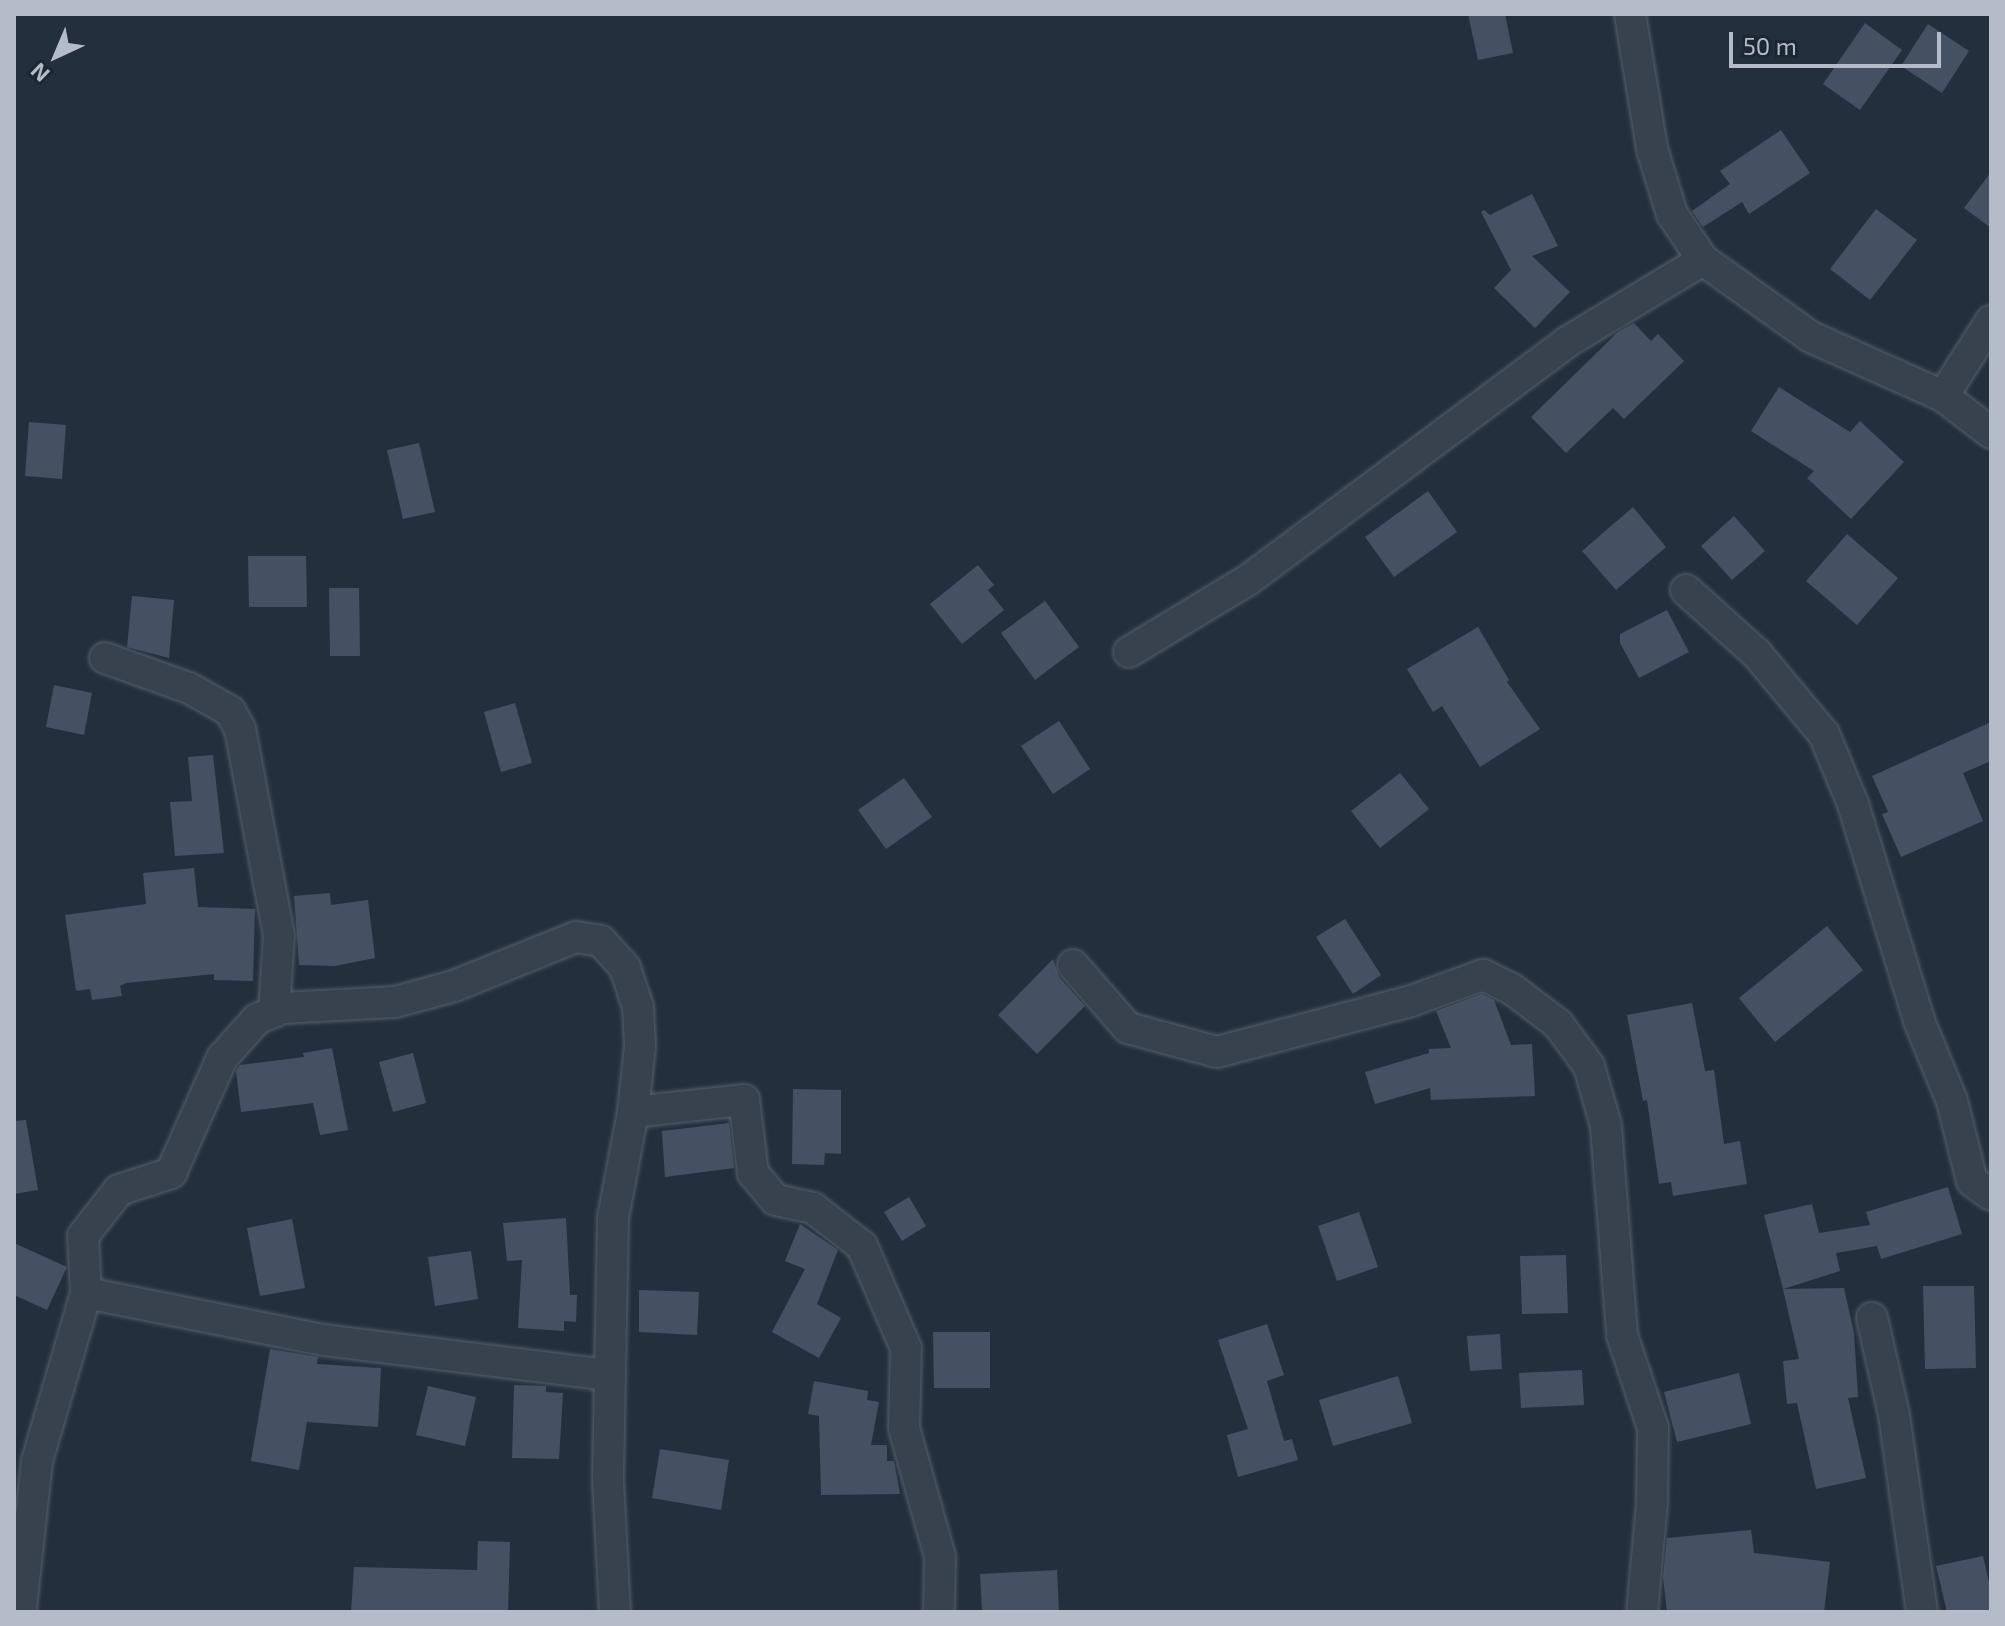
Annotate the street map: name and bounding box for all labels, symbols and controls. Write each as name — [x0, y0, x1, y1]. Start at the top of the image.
north arrow — [16, 16, 96, 96]
scale bar — [1733, 16, 1945, 66]
text: 50 m — [1743, 31, 1797, 60]
text: N — [25, 58, 54, 88]

